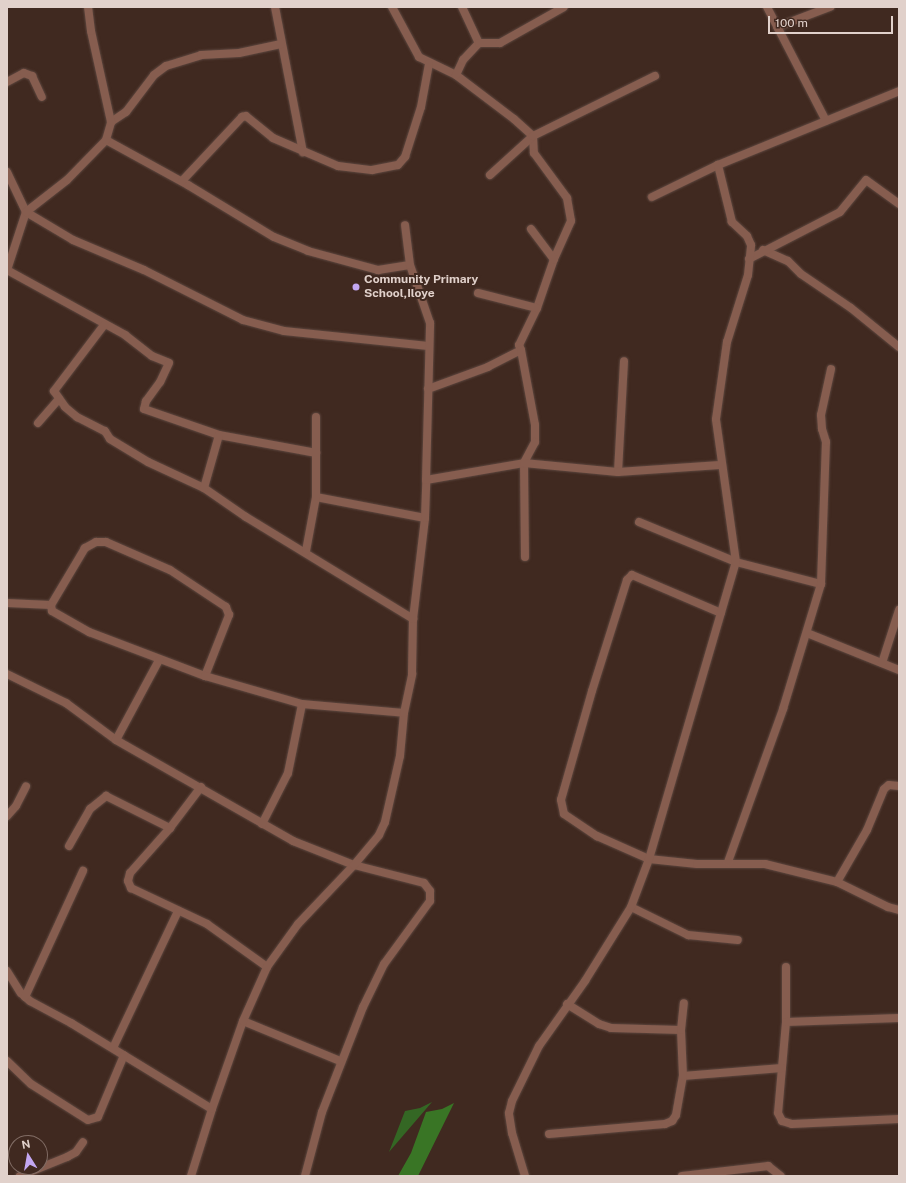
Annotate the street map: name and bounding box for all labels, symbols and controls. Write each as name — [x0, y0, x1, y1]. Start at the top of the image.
scale bar — [770, 8, 895, 34]
text: 100 m — [775, 16, 808, 30]
place label: Community Primary School,Iloye — [364, 273, 478, 301]
marker: Community Primary School,Iloye — [351, 282, 361, 292]
north arrow — [8, 1135, 48, 1175]
text: N — [21, 1137, 31, 1151]

